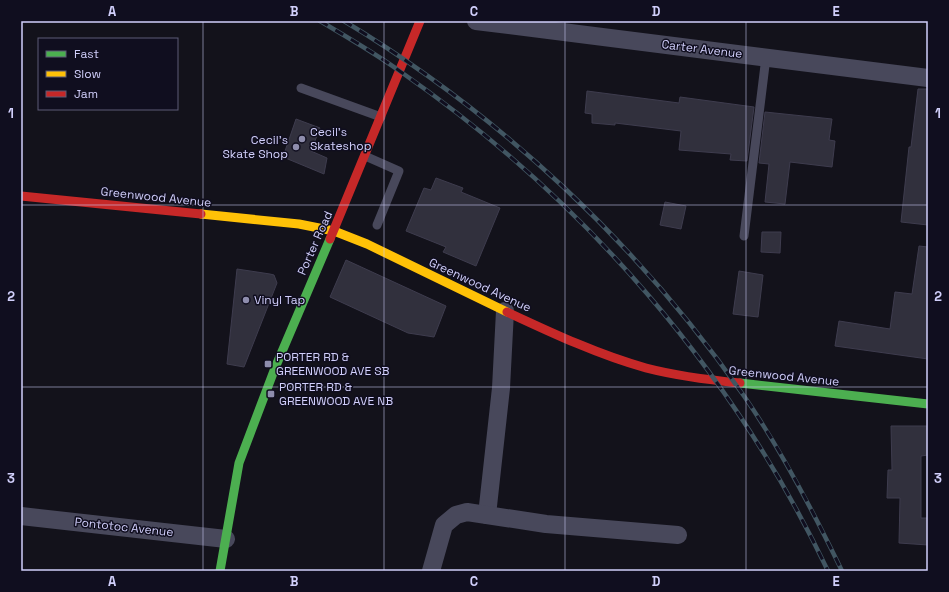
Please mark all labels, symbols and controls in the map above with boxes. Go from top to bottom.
text: A [108,3,117,20]
text: B [290,3,299,20]
text: C [470,3,478,20]
text: D [652,3,661,20]
text: E [832,3,840,20]
street label: Carter Avenue [661,36,743,62]
legend [38,38,178,110]
text: Fast [74,46,99,62]
text: Slow [74,66,101,82]
text: Jam [74,86,98,102]
text: 1 [8,105,14,122]
text: 1 [935,105,941,122]
place label: Cecil's Skateshop [310,124,372,154]
place label: Cecil's Skate Shop [222,132,288,162]
marker: Cecil's Skateshop [297,134,307,144]
marker: Cecil's Skate Shop [291,142,301,152]
street label: Greenwood Avenue [100,183,212,211]
street label: Porter Road [294,208,336,278]
street label: Greenwood Avenue [426,254,534,316]
text: 2 [7,288,15,305]
text: 2 [934,288,942,305]
place label: Vinyl Tap [254,292,306,308]
marker: Vinyl Tap [241,295,251,305]
place label: PORTER RD & GREENWOOD AVE SB [276,349,390,379]
marker: PORTER RD & GREENWOOD AVE SB [263,359,273,369]
street label: Greenwood Avenue [728,362,840,390]
place label: PORTER RD & GREENWOOD AVE NB [279,379,393,409]
marker: PORTER RD & GREENWOOD AVE NB [266,389,276,399]
text: 3 [7,470,15,487]
text: 3 [934,470,942,487]
street label: Pontotoc Avenue [74,514,174,540]
text: A [108,573,117,590]
text: B [290,573,299,590]
text: C [470,573,478,590]
text: D [652,573,661,590]
text: E [832,573,840,590]

